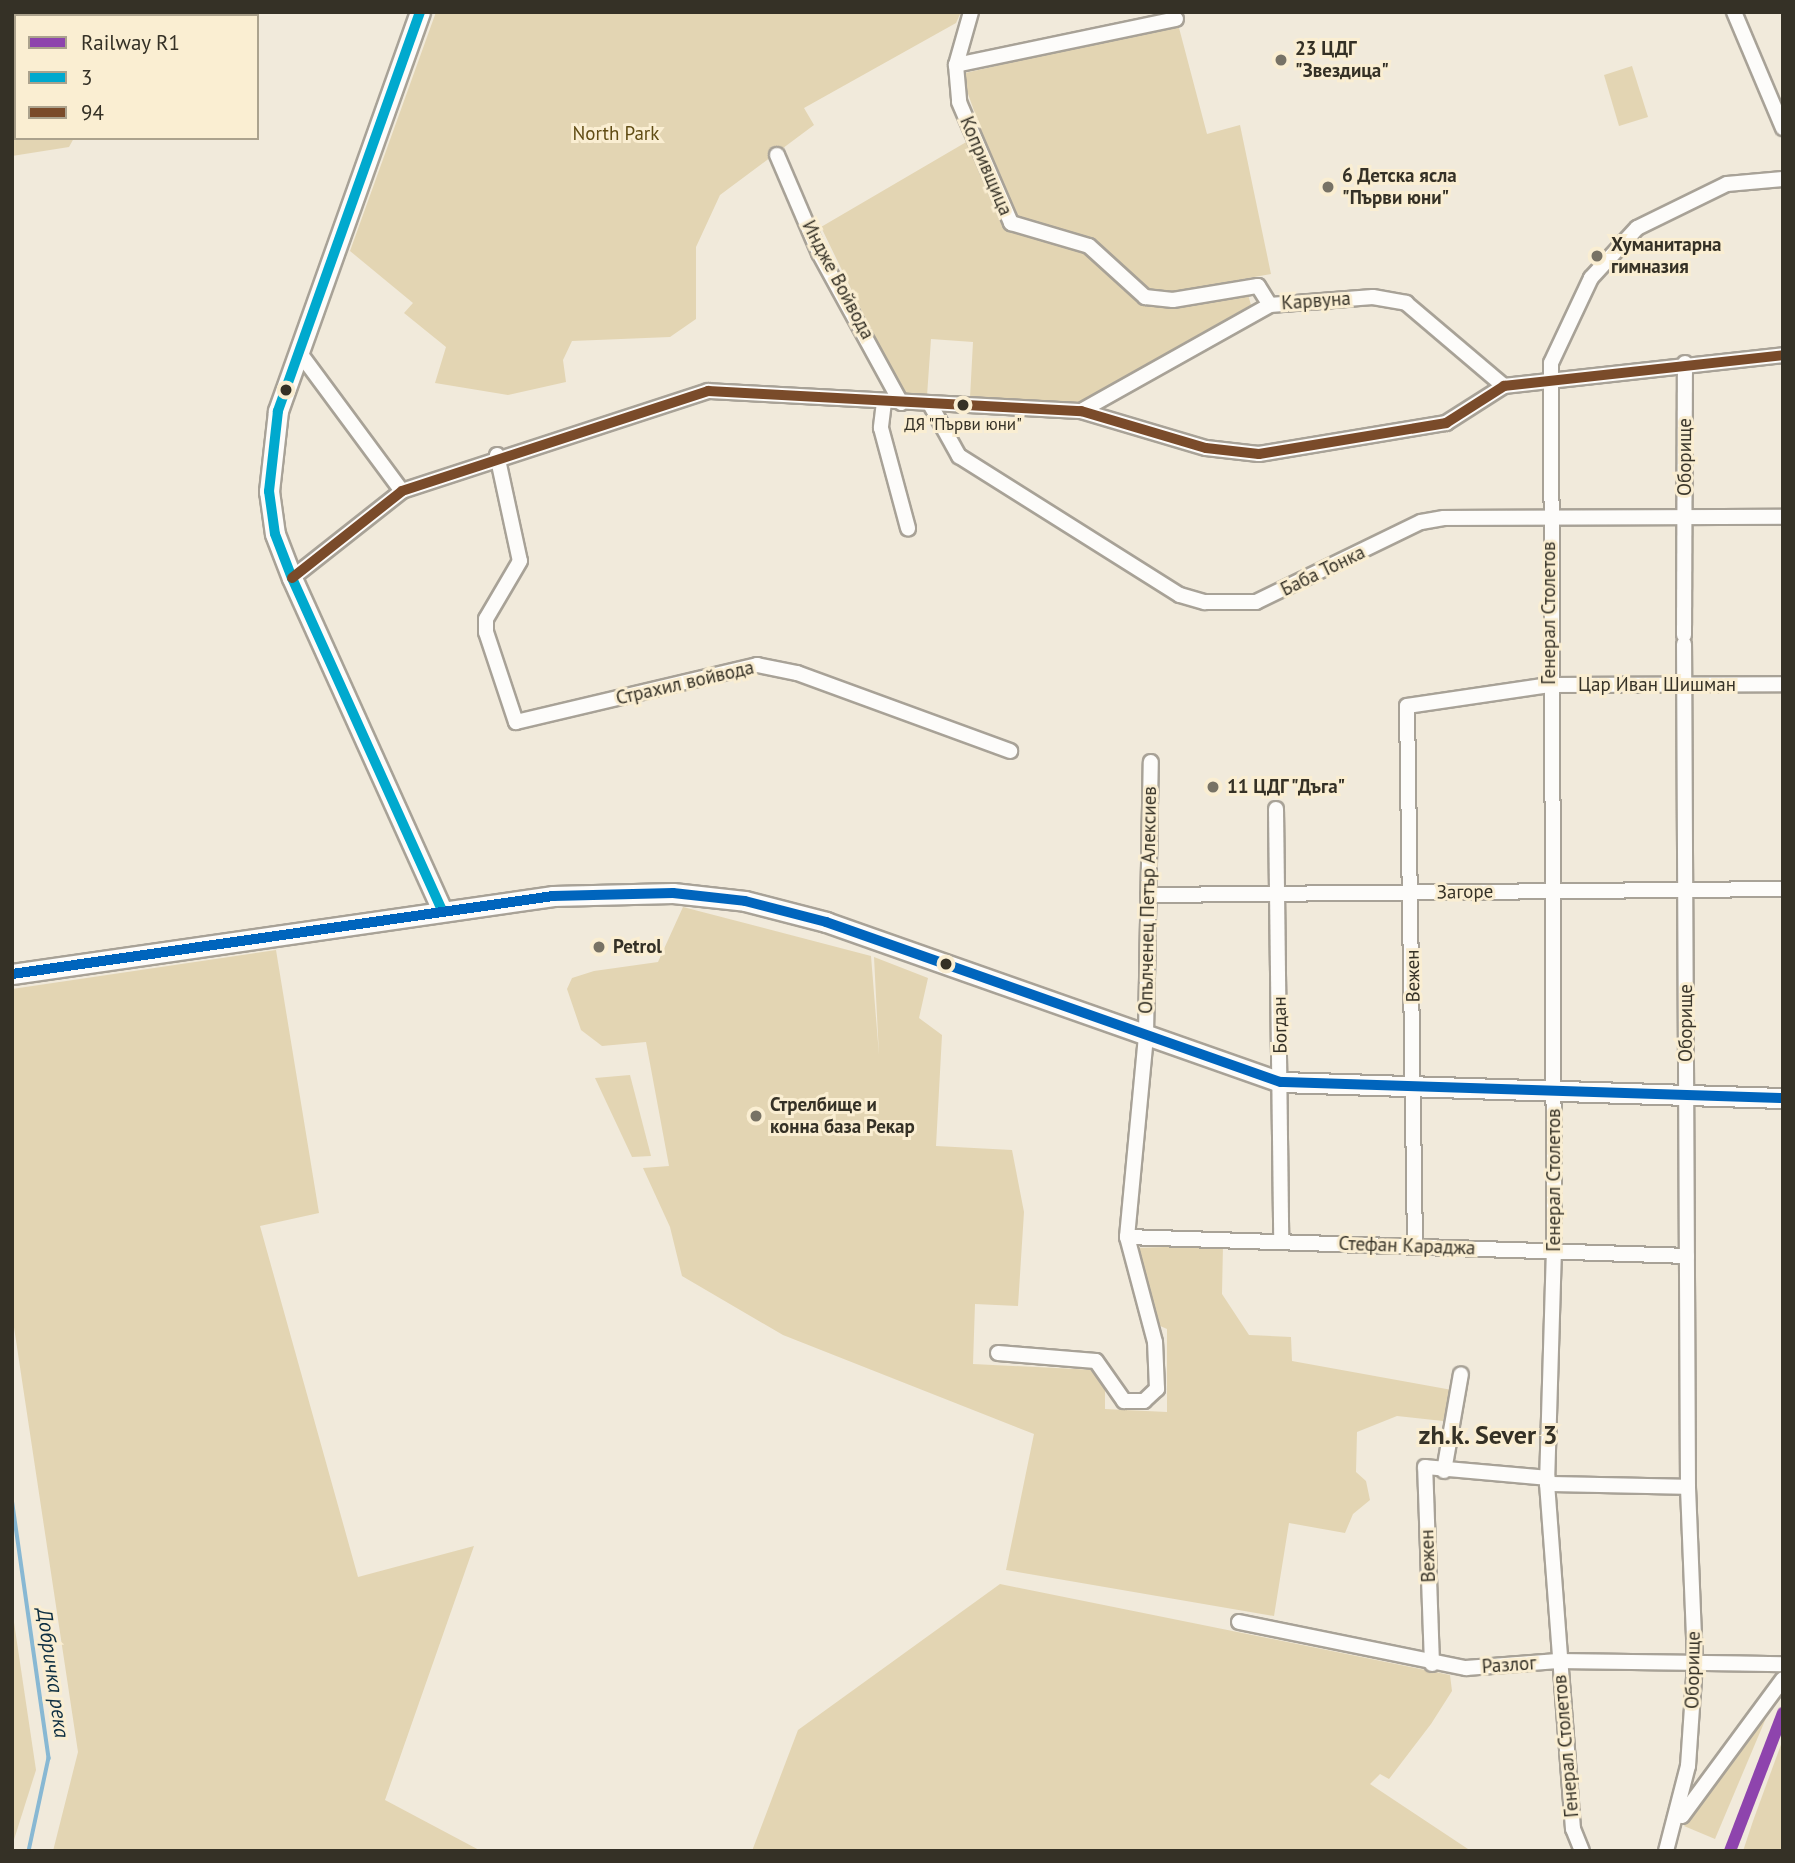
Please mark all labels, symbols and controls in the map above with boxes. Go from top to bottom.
legend [14,14,259,140]
text: Railway R1 [81,29,180,56]
place label: 23 ЦДГ "Звездица" [1295,38,1389,82]
marker: 23 ЦДГ "Звездица" [1273,52,1289,68]
text: 3 [81,64,92,91]
text: 94 [81,99,104,126]
street label: Копривщица [955,113,1017,219]
park label: North Park [573,123,659,145]
place label: 6 Детска ясла "Първи юни" [1342,165,1457,209]
marker: 6 Детска ясла "Първи юни" [1320,179,1336,195]
street label: Индже Войвода [797,217,879,343]
place label: Хуманитарна гимназия [1611,234,1722,278]
marker: Хуманитарна гимназия [1589,248,1605,264]
street label: Карвуна [1281,287,1351,315]
unlabelled marker [279,383,293,397]
marker: ДЯ "Първи юни" [956,398,970,412]
place label: ДЯ "Първи юни" [904,415,1022,435]
street label: Оборище [1674,418,1696,496]
street label: Баба Тонка [1277,541,1369,601]
street label: Генерал Столетов [1538,541,1560,685]
street label: Страхил войвода [614,656,756,710]
street label: Цар Иван Шишман [1578,674,1736,696]
place label: 11 ЦДГ "Дъга" [1227,776,1348,798]
marker: 11 ЦДГ "Дъга" [1205,779,1221,795]
street label: Опълченец Петър Алексиев [1135,786,1161,1014]
street label: Загоре [1437,880,1493,904]
place label: Petrol [613,936,662,958]
marker: Petrol [591,939,607,955]
street label: Вежен [1401,949,1425,1003]
unlabelled marker [939,957,953,971]
street label: Оборище [1675,984,1697,1062]
street label: Богдан [1268,996,1292,1054]
place label: Стрелбище и конна база Рекар [770,1094,915,1138]
marker: Стрелбище и конна база Рекар [748,1108,764,1124]
street label: Генерал Столетов [1543,1108,1565,1252]
street label: Стефан Караджа [1338,1232,1476,1260]
district label: zh.k. Sever 3 [1418,1419,1558,1451]
street label: Вежен [1416,1529,1440,1583]
water label: Добричка река [31,1607,75,1739]
street label: Оборище [1681,1631,1705,1709]
street label: Разлог [1481,1652,1537,1678]
street label: Генерал Столетов [1548,1674,1584,1818]

